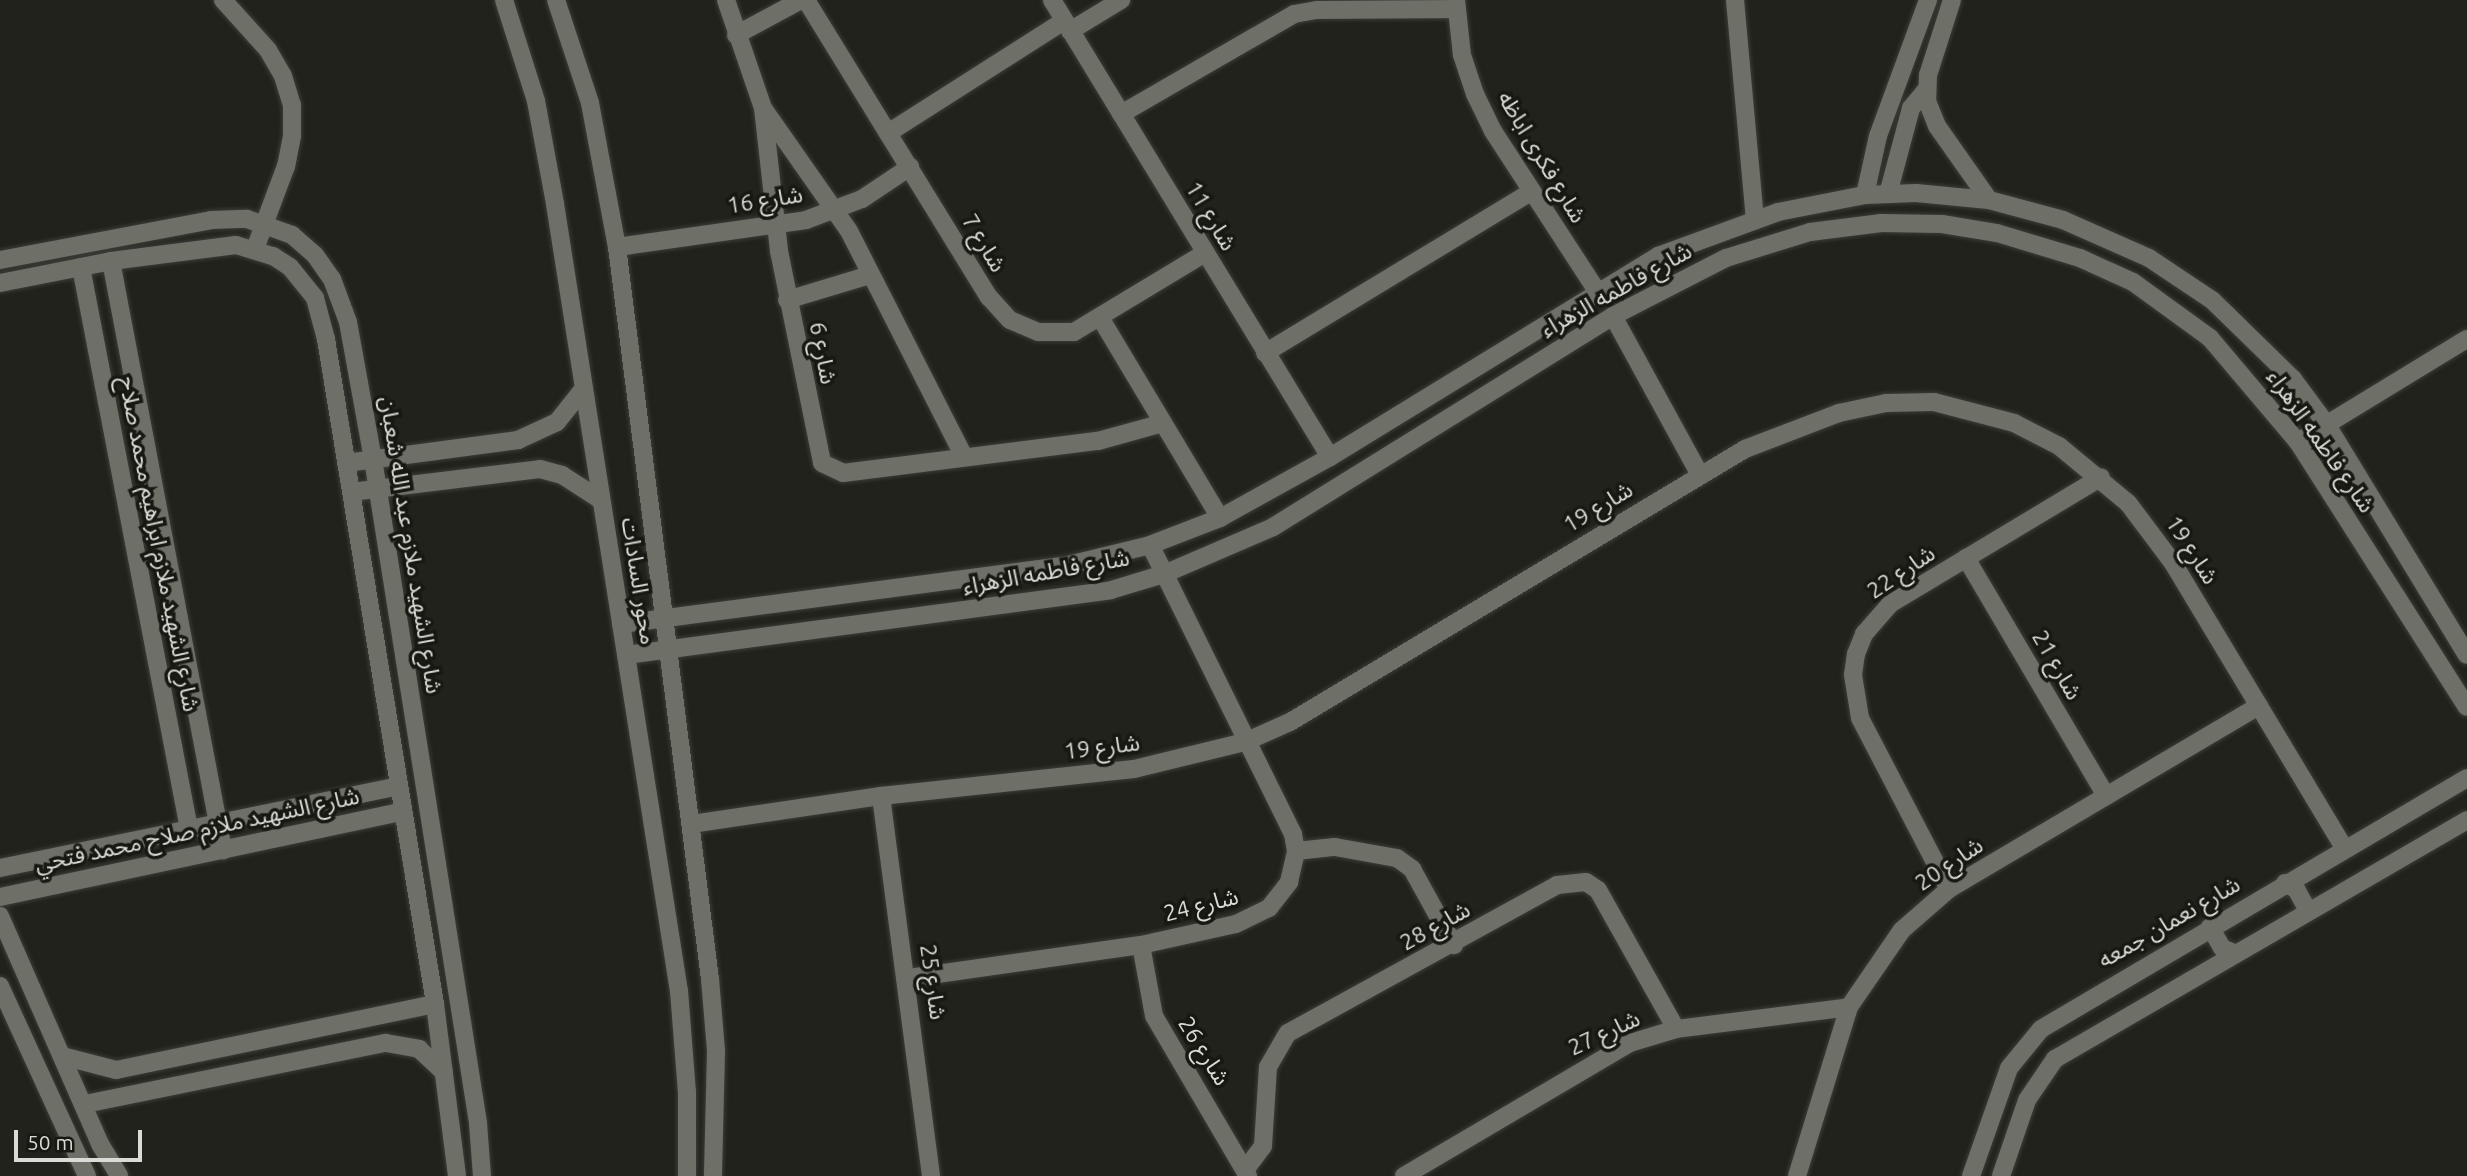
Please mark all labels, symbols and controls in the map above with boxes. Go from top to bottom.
street label: شارع فكرى اباظه [1492,86,1592,228]
street label: شارع 11 [1180,176,1242,256]
street label: شارع 16 [725,180,805,220]
street label: شارع 7 [956,209,1012,277]
street label: شارع فاطمه الزهراء [1536,237,1696,343]
street label: شارع 6 [803,319,843,387]
street label: شارع فاطمه الزهراء [2261,364,2381,518]
street label: شارع الشهيد ملازم ابراهيم محمد صلاح [113,374,205,714]
street label: شارع الشهيد ملازم عبد الله شعبان [374,394,448,696]
street label: شارع 19 [1558,476,1638,538]
street label: شارع 19 [2160,511,2224,589]
street label: محور السادات [615,515,663,647]
street label: شارع 22 [1862,539,1940,605]
street label: شارع فاطمه الزهراء [961,544,1131,600]
street label: شارع 21 [2026,625,2088,705]
street label: شارع 19 [1063,729,1141,765]
street label: شارع الشهيد ملازم صلاح محمد فتحي [32,782,362,878]
street label: شارع 20 [1910,831,1988,897]
street label: شارع نعمان جمعه [2093,870,2245,974]
street label: شارع 24 [1161,882,1241,928]
street label: شارع 28 [1395,895,1475,957]
street label: شارع 25 [914,942,952,1022]
street label: شارع 27 [1564,1004,1644,1062]
street label: شارع 26 [1172,1011,1236,1091]
scale bar [18,1116,145,1160]
text: 50 m [27,1130,74,1154]

